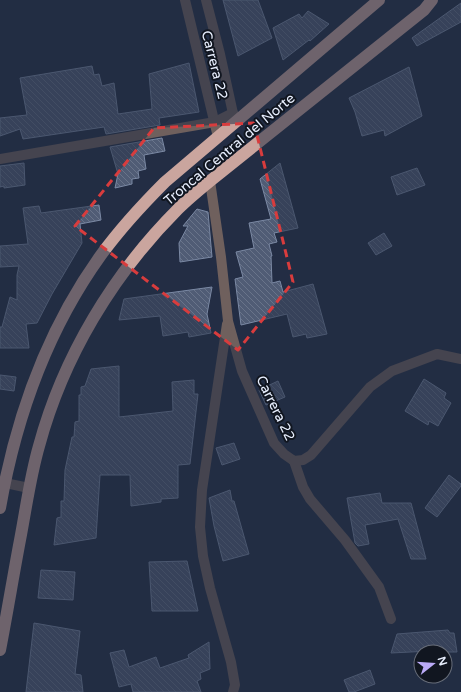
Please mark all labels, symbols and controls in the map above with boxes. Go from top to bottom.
street label: Carrera 22 [198,29,231,101]
street label: Troncal Central del Norte [160,90,298,209]
street label: Carrera 22 [252,373,299,444]
north arrow [413,644,453,684]
text: N [435,655,450,667]

